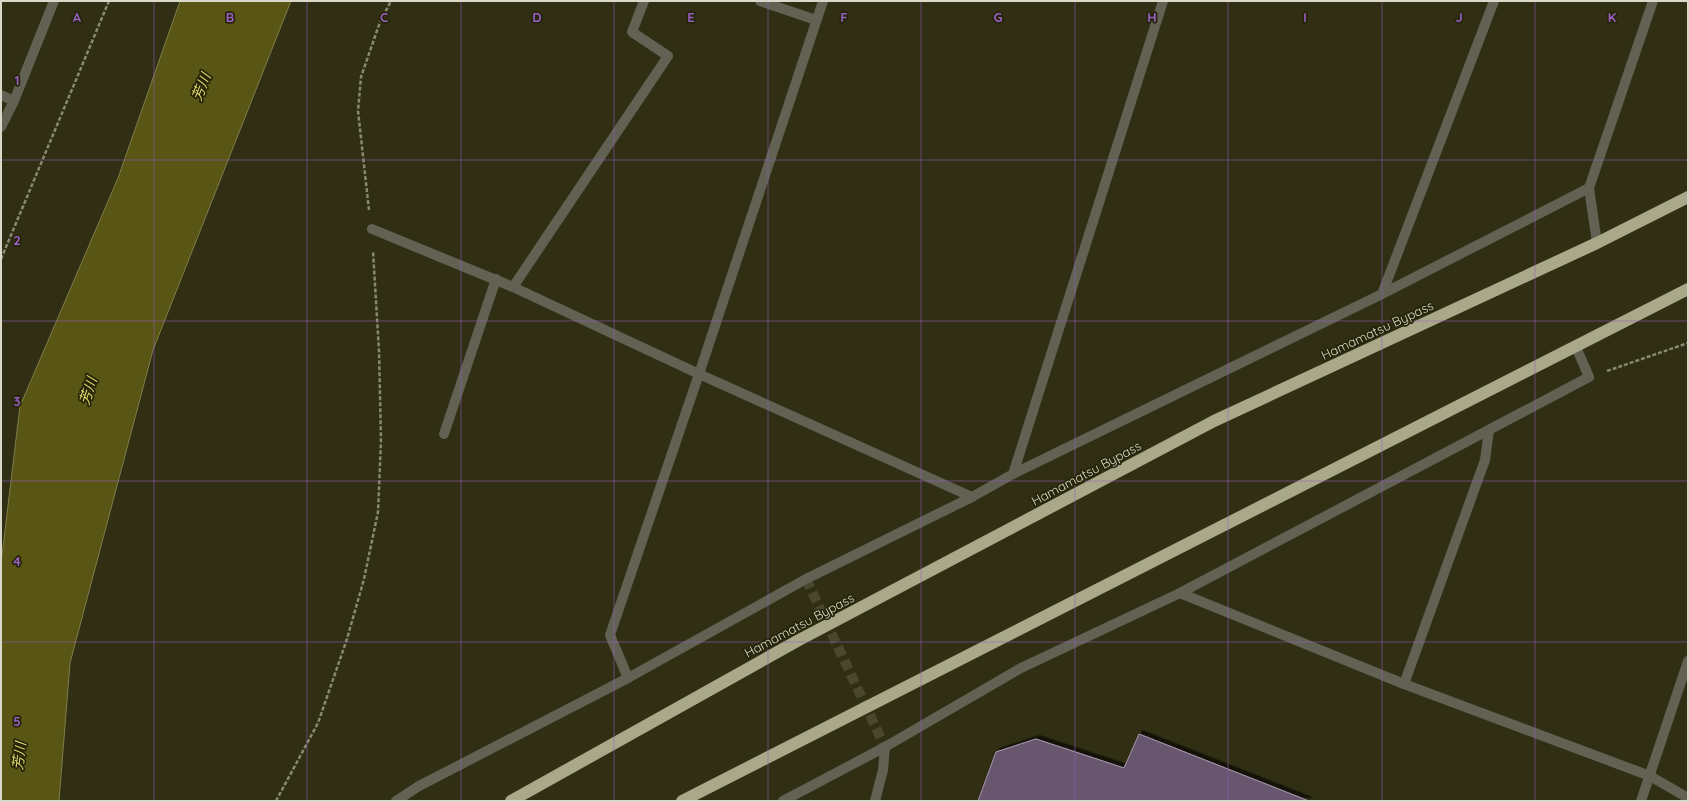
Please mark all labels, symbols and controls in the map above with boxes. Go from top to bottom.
text: A [73,9,82,25]
text: B [226,9,234,25]
text: C [380,9,388,25]
text: D [532,9,542,25]
text: E [687,9,695,25]
text: F [840,9,848,25]
text: G [993,9,1003,25]
text: H [1147,9,1157,25]
text: I [1303,9,1307,25]
text: J [1455,9,1463,25]
text: K [1608,9,1617,25]
water label: 芳川 [187,69,215,103]
text: 1 [14,72,20,88]
text: 2 [13,232,21,248]
street label: Hamamatsu Bypass [1318,297,1436,363]
water label: 芳川 [75,373,102,407]
text: 3 [14,393,21,409]
street label: Hamamatsu Bypass [1028,437,1144,509]
text: 4 [13,553,21,569]
street label: Hamamatsu Bypass [741,589,857,661]
text: 5 [13,713,21,729]
water label: 芳川 [8,739,30,771]

